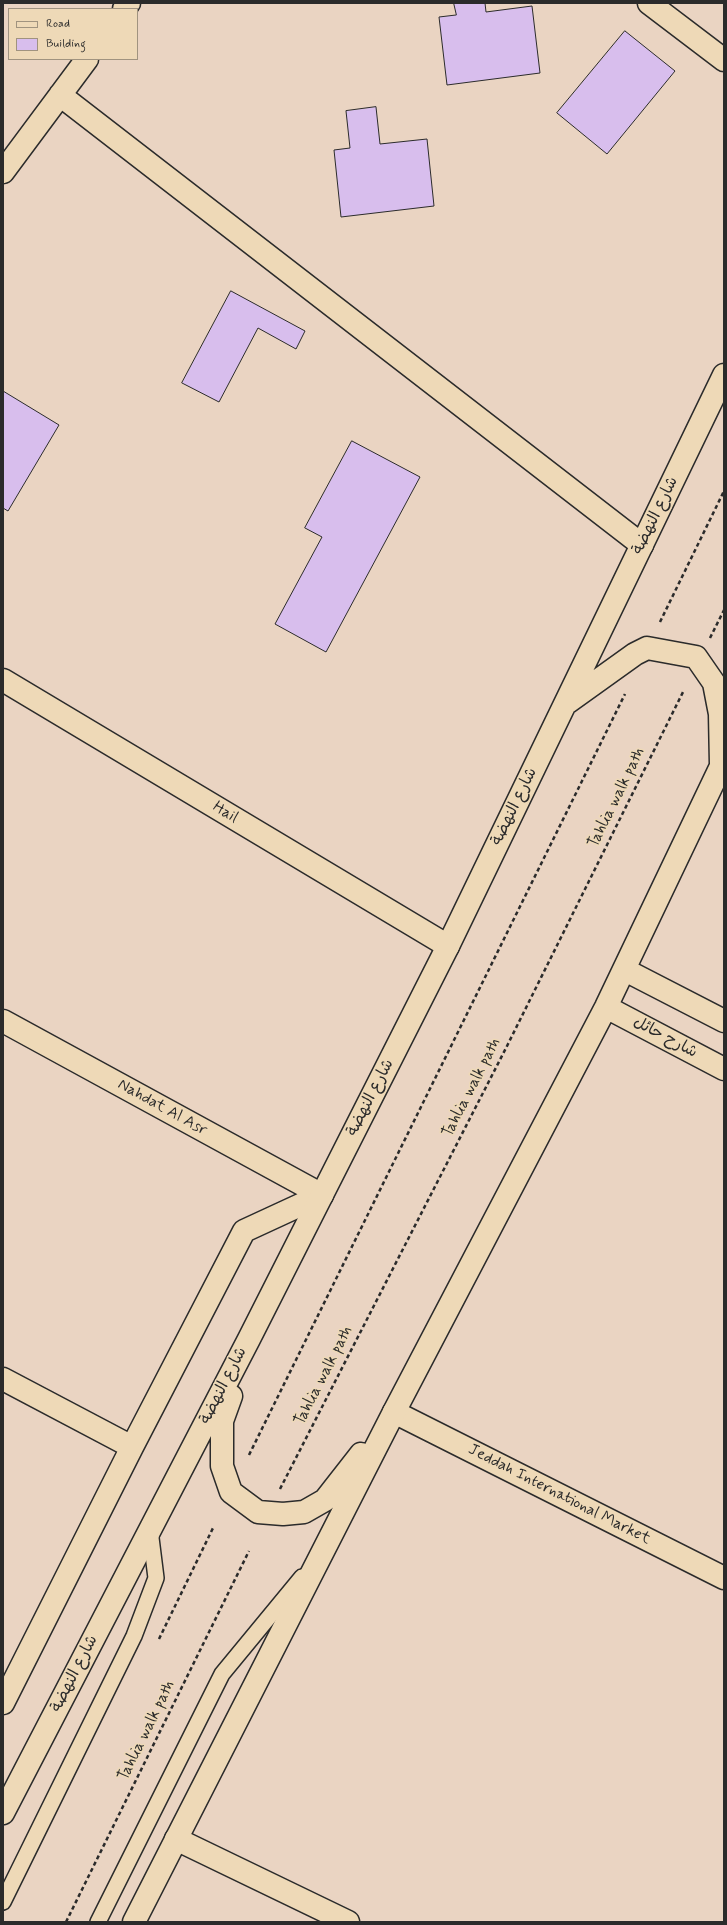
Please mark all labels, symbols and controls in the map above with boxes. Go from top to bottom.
legend [8,8,138,60]
text: Road [46,16,70,32]
text: Building [46,36,86,52]
street label: شارع النهضة [629,474,683,558]
street label: Tahlia walk path [584,745,650,851]
street label: شارع النهضة [488,765,542,849]
street label: Hail [209,798,241,828]
street label: شارح حائل [630,1013,700,1063]
street label: Tahlia walk path [439,1035,505,1141]
street label: شارع النهضة [343,1056,399,1140]
street label: Nahdat Al Asr [114,1076,210,1140]
street label: Tahlia walk path [291,1323,357,1429]
street label: شارع النهضة [196,1344,252,1428]
street label: Jeddah International Market [465,1441,653,1549]
street label: شارع النهضة [47,1632,103,1716]
street label: Tahlia walk path [114,1678,180,1784]

